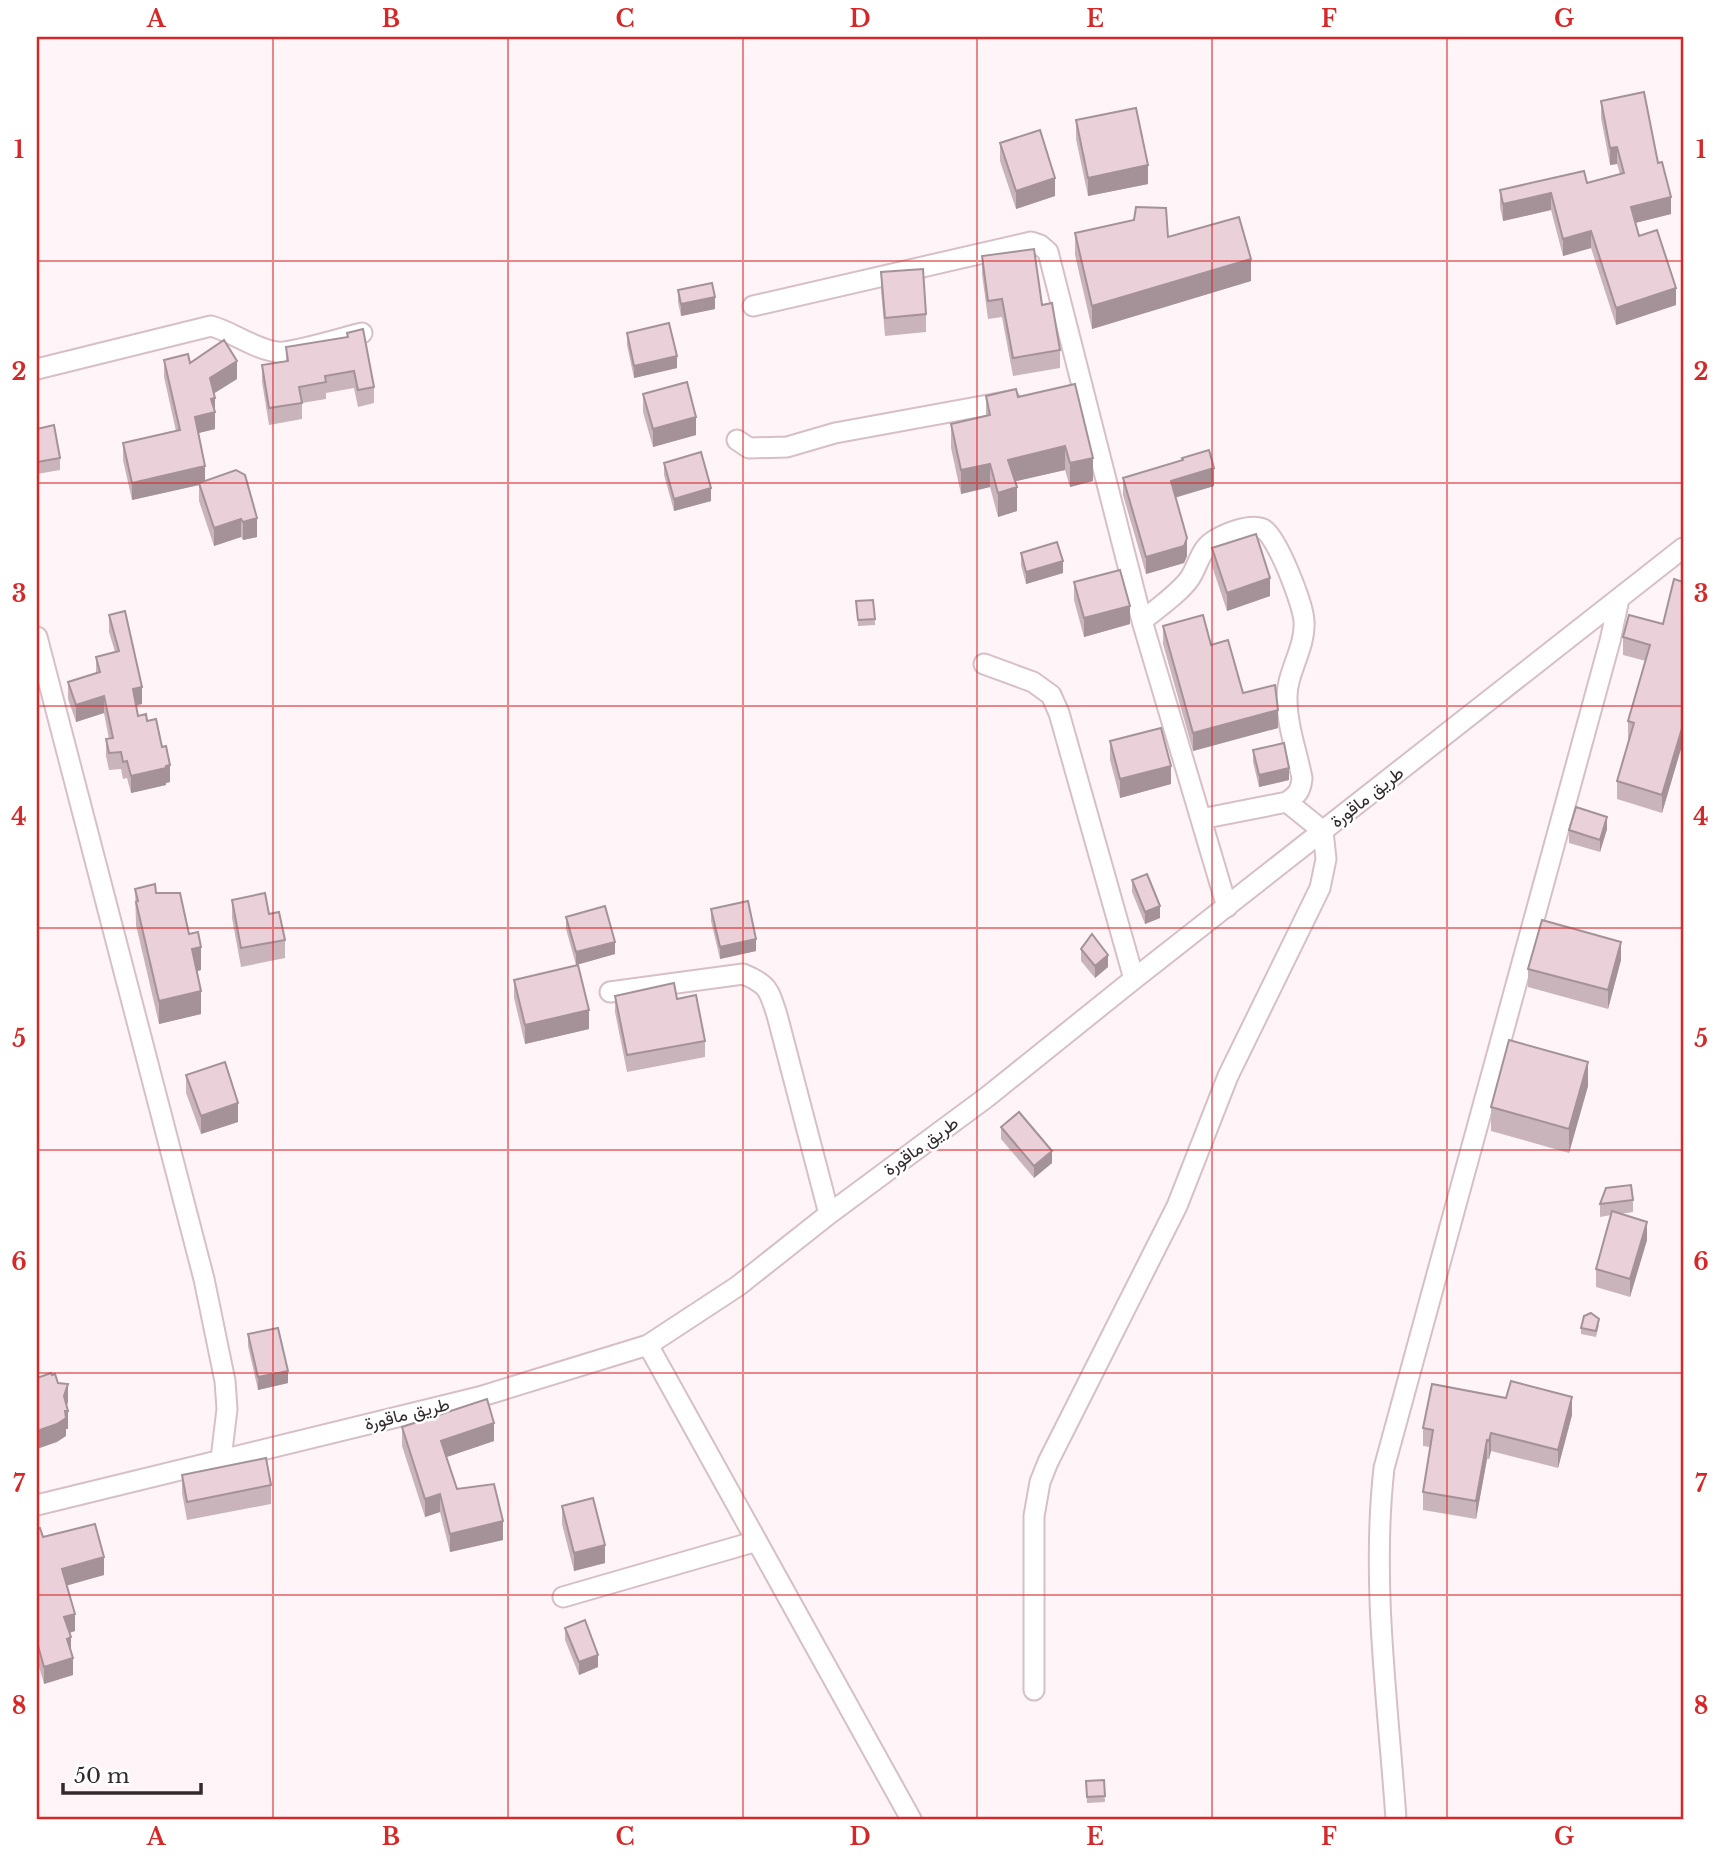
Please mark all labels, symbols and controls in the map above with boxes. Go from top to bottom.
text: A [146,5,167,33]
text: B [382,5,400,33]
text: C [616,5,634,33]
text: D [849,5,871,33]
text: E [1086,5,1104,33]
text: F [1321,5,1337,33]
text: G [1554,5,1574,33]
text: 1 [14,136,24,164]
text: 1 [1696,136,1706,164]
text: 2 [12,358,26,386]
text: 2 [1694,358,1708,386]
text: 3 [12,580,26,608]
text: 3 [1694,580,1708,608]
street label: طريق ماقورة [1326,762,1408,832]
text: 4 [11,803,27,831]
text: 4 [1693,803,1709,831]
text: 5 [12,1025,26,1053]
text: 5 [1694,1025,1708,1053]
street label: طريق ماقورة [879,1112,963,1180]
text: 6 [11,1248,27,1276]
text: 6 [1693,1248,1709,1276]
street label: طريق ماقورة [362,1393,452,1435]
text: 7 [13,1470,26,1498]
text: 7 [1695,1470,1708,1498]
text: 8 [12,1692,26,1720]
text: 8 [1694,1692,1708,1720]
scale bar [63,1751,201,1795]
text: 50 m [74,1763,130,1789]
text: A [146,1823,167,1851]
text: B [382,1823,400,1851]
text: C [616,1823,634,1851]
text: D [849,1823,871,1851]
text: E [1086,1823,1104,1851]
text: F [1321,1823,1337,1851]
text: G [1554,1823,1574,1851]

